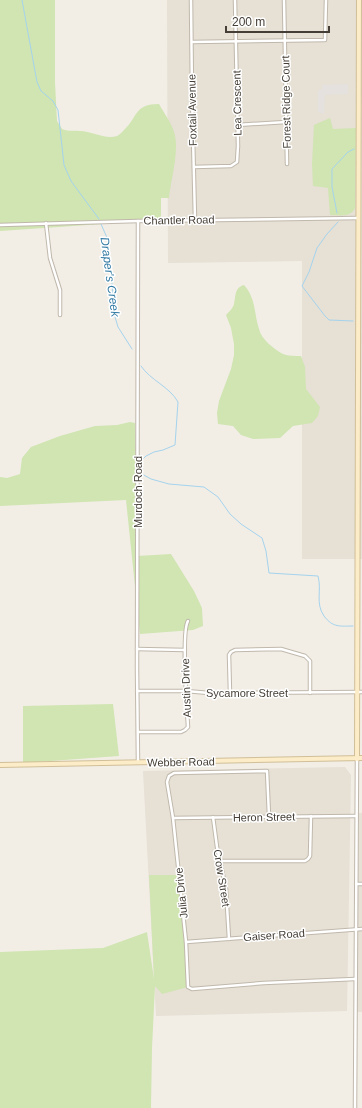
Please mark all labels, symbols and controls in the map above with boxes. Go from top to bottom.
scale bar [226,8,329,34]
text: 200 m [232,15,265,29]
street label: Forest Ridge Court [279,55,293,149]
street label: Lea Crescent [230,70,244,136]
street label: Foxtail Avenue [185,74,199,146]
street label: Chantler Road [143,213,215,227]
water label: Draper's Creek [97,236,123,319]
street label: Murdoch Road [132,456,144,528]
street label: Austin Drive [179,658,193,718]
street label: Sycamore Street [206,687,288,699]
street label: Webber Road [147,755,215,769]
street label: Heron Street [233,810,295,824]
street label: Crow Street [212,848,232,908]
street label: Julia Drive [172,867,190,919]
street label: Gaiser Road [243,927,305,943]

